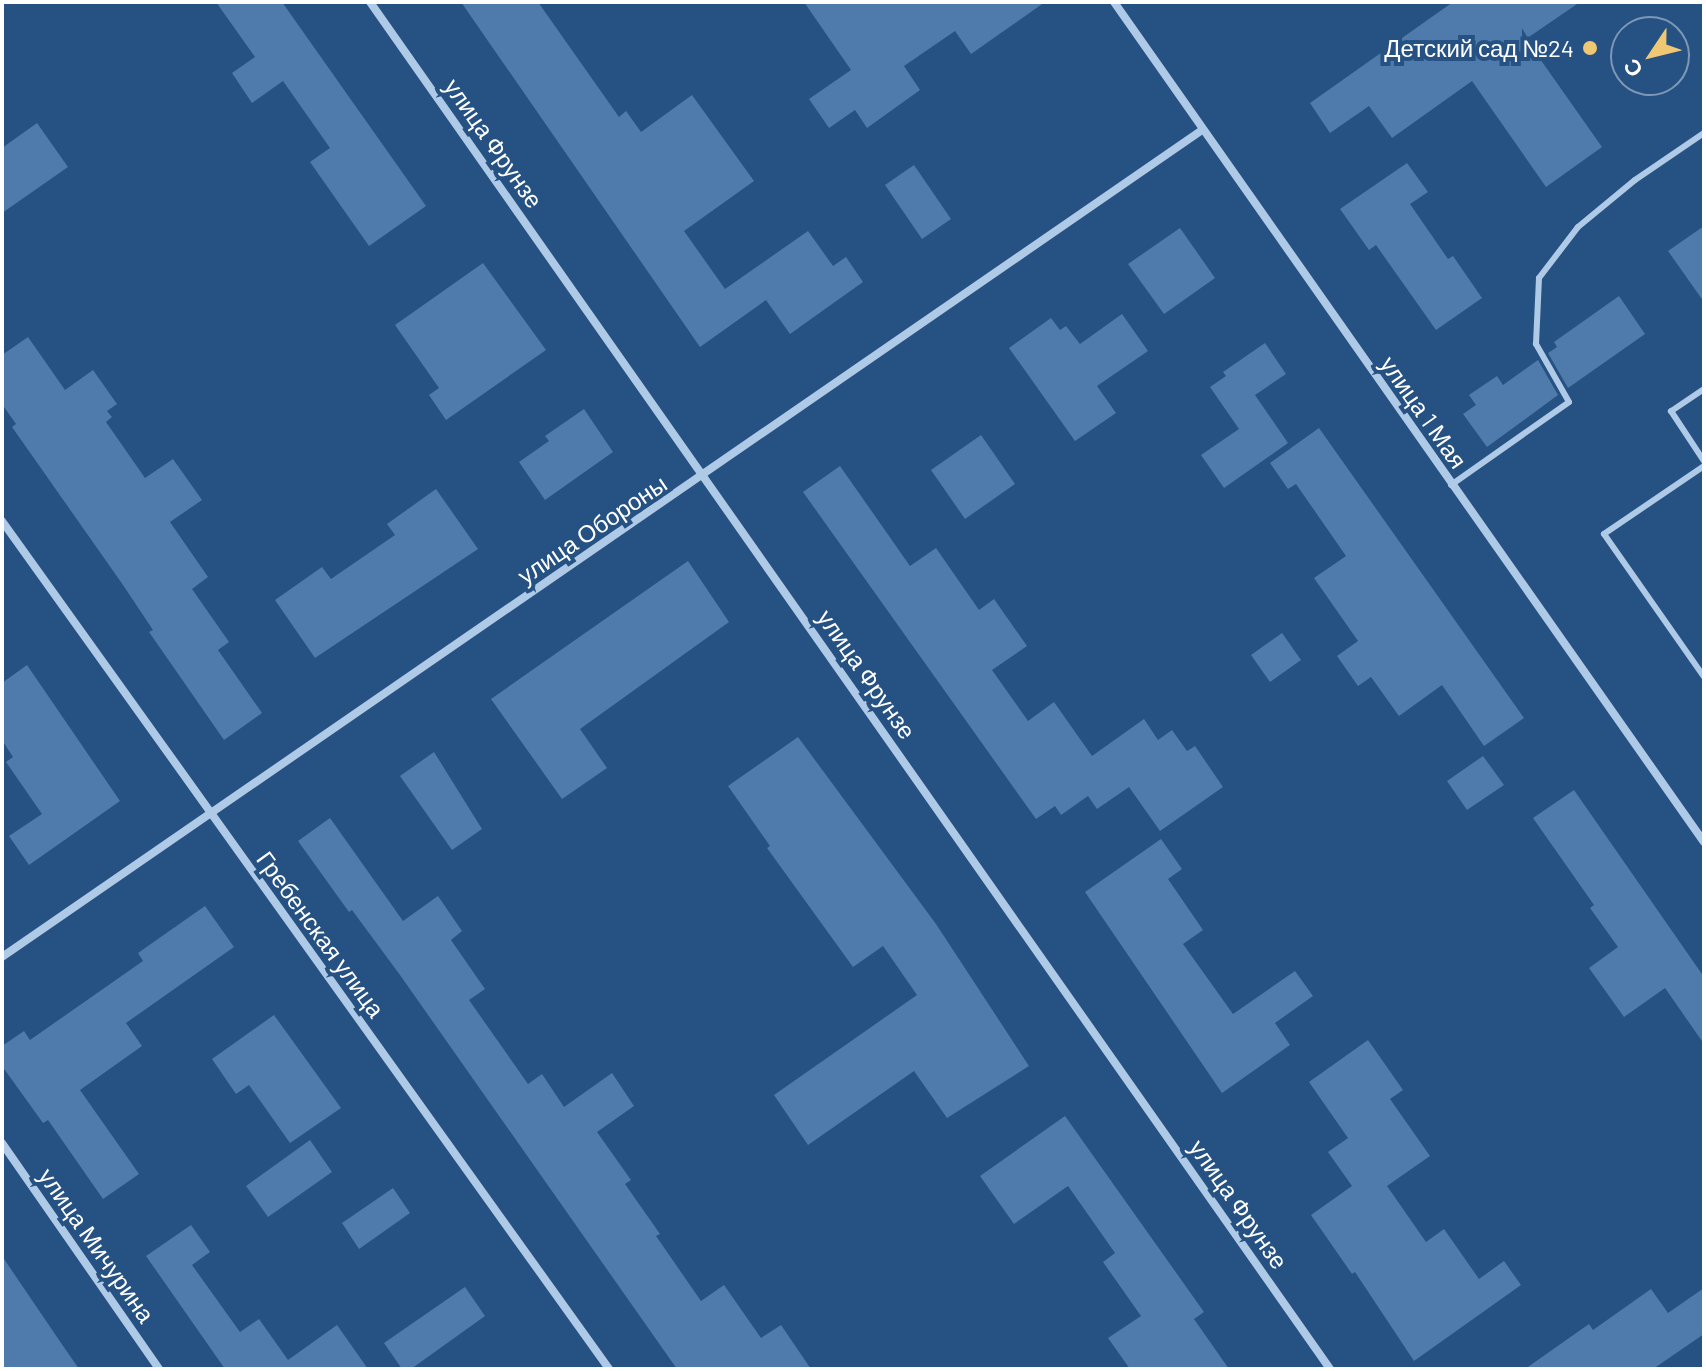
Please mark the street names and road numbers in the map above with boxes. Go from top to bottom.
street label: улица Фрунзе [439,73,549,213]
street label: улица 1 Мая [1375,350,1473,474]
street label: улица Обороны [512,468,672,590]
street label: улица Фрунзе [812,604,922,744]
street label: Гребенская улица [251,845,391,1023]
street label: улица Фрунзе [1184,1134,1294,1274]
street label: улица Мичурина [33,1162,161,1328]

